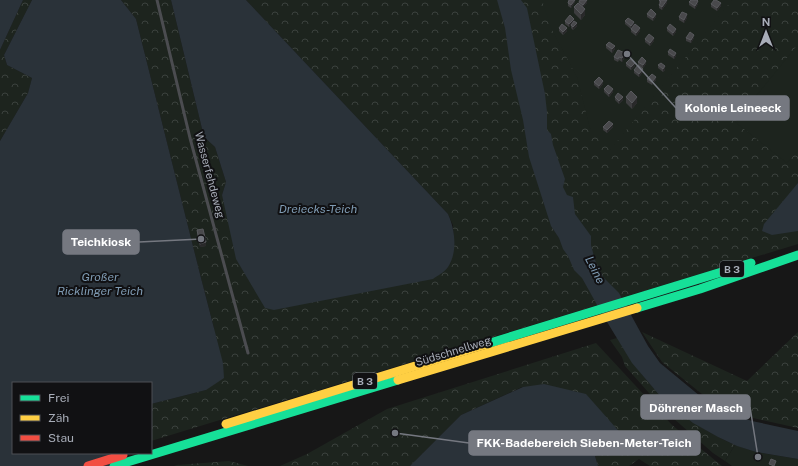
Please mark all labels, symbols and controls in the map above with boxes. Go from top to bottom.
north arrow [746,12,786,52]
text: N [762,16,770,28]
callout: Kolonie Leineeck [676,96,789,120]
text: Kolonie Leineeck [685,101,782,115]
street label: Wasserfehdeweg [193,131,227,220]
water label: Dreiecks-Teich [279,202,358,216]
callout: Teichkiosk [63,230,139,254]
text: Teichkiosk [71,235,131,249]
water label: Leine [582,254,608,287]
road number: B 3 [720,261,744,277]
water label: Großer Ricklinger Teich [57,270,143,298]
street label: Südschnellweg [414,334,492,368]
road number: B 3 [353,373,377,389]
legend [12,382,152,454]
text: Frei [48,391,70,405]
callout: Döhrener Masch [641,395,750,419]
text: Döhrener Masch [649,401,743,415]
text: Zäh [48,411,69,425]
text: Stau [48,431,74,445]
callout: FKK-Badebereich Sieben-Meter-Teich [469,431,700,455]
text: FKK-Badebereich Sieben-Meter-Teich [476,436,692,450]

